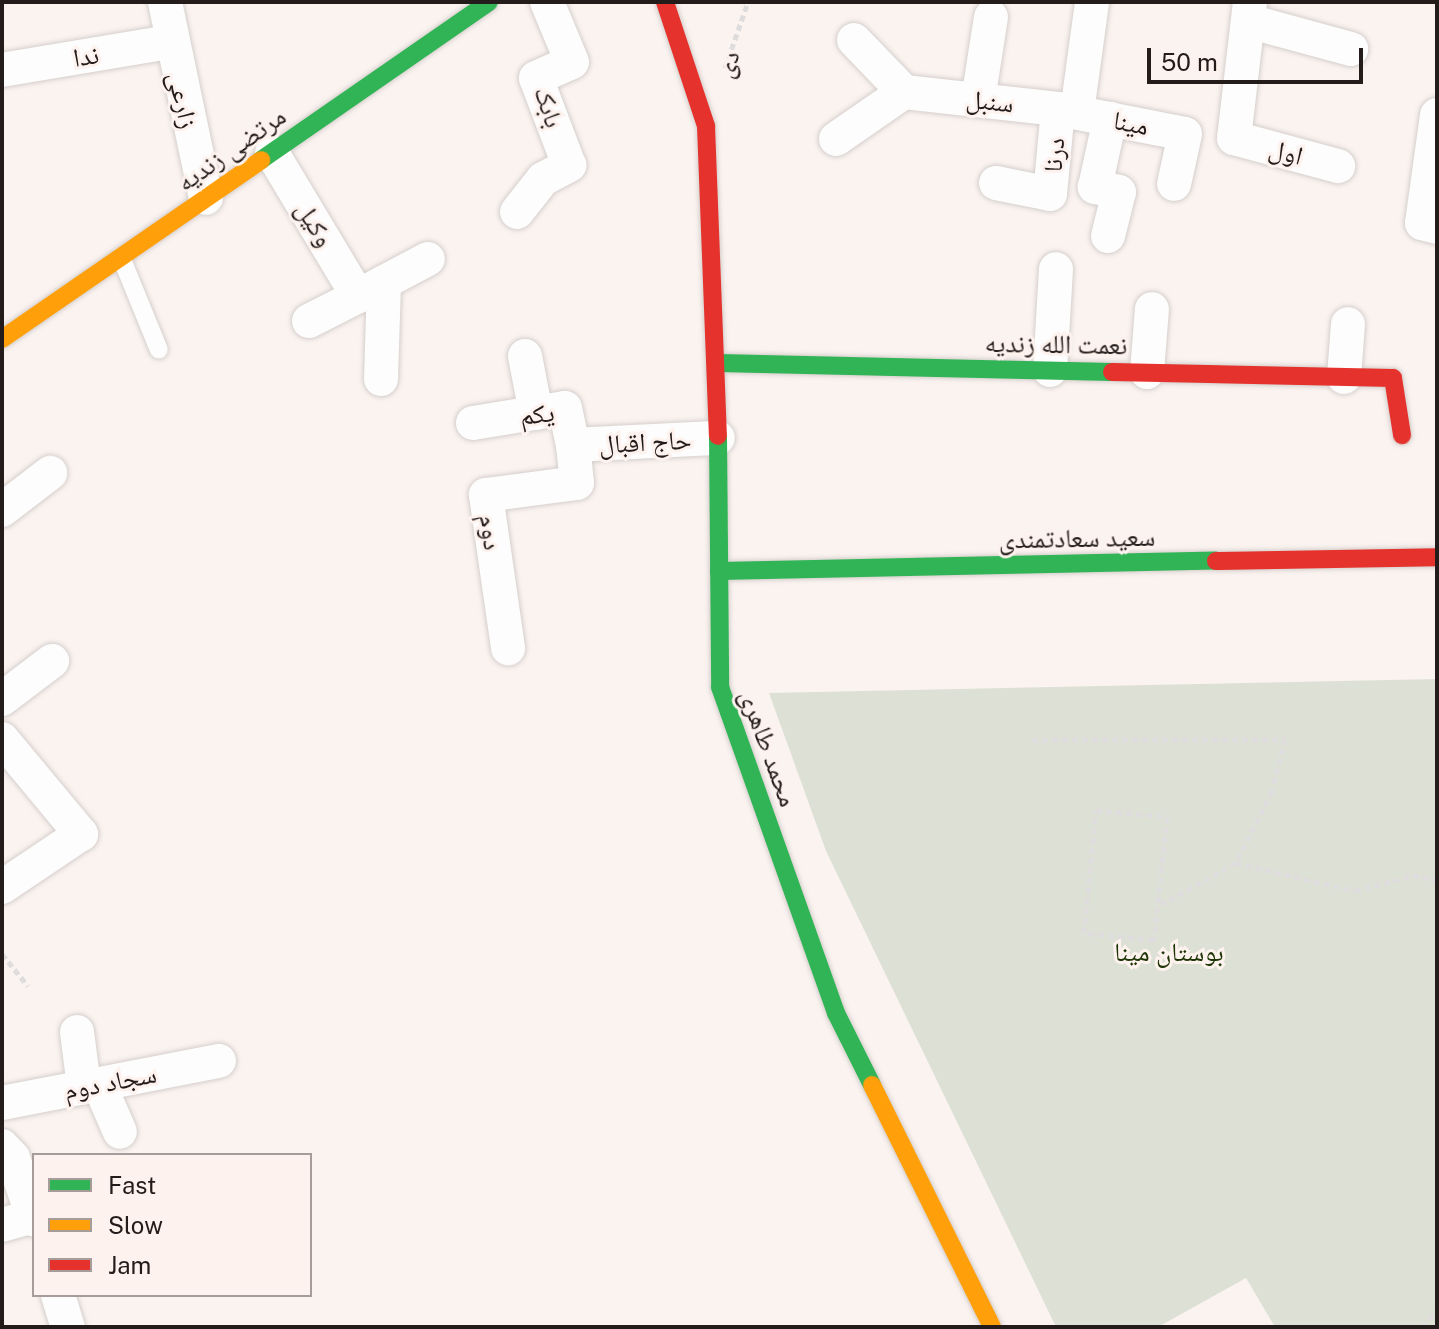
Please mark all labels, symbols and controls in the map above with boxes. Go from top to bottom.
scale bar [1151,32,1367,82]
street label: ندا [71,39,101,73]
street label: دی [708,46,746,82]
text: 50 m [1161,48,1218,76]
street label: زارعی [161,69,205,131]
street label: بابک [528,83,570,131]
street label: سنبل [965,83,1015,119]
street label: مرتضی زندیه [171,100,291,198]
street label: مینا [1111,104,1151,142]
street label: اول [1266,133,1306,171]
street label: درنا [1037,136,1071,174]
street label: وکیل [289,196,341,252]
street label: نعمت الله زندیه [984,327,1128,361]
street label: یکم [518,396,556,432]
street label: حاج اقبال [598,424,692,460]
street label: دوم [473,512,509,552]
street label: سعید سعادتمندی [998,521,1156,555]
street label: محمد طاهری [733,685,805,811]
park label: بوستان مینا [1114,936,1224,968]
street label: سجاد دوم [61,1058,159,1106]
legend [32,1153,312,1297]
text: Fast [108,1171,156,1199]
text: Slow [108,1211,163,1239]
text: Jam [108,1251,151,1279]

